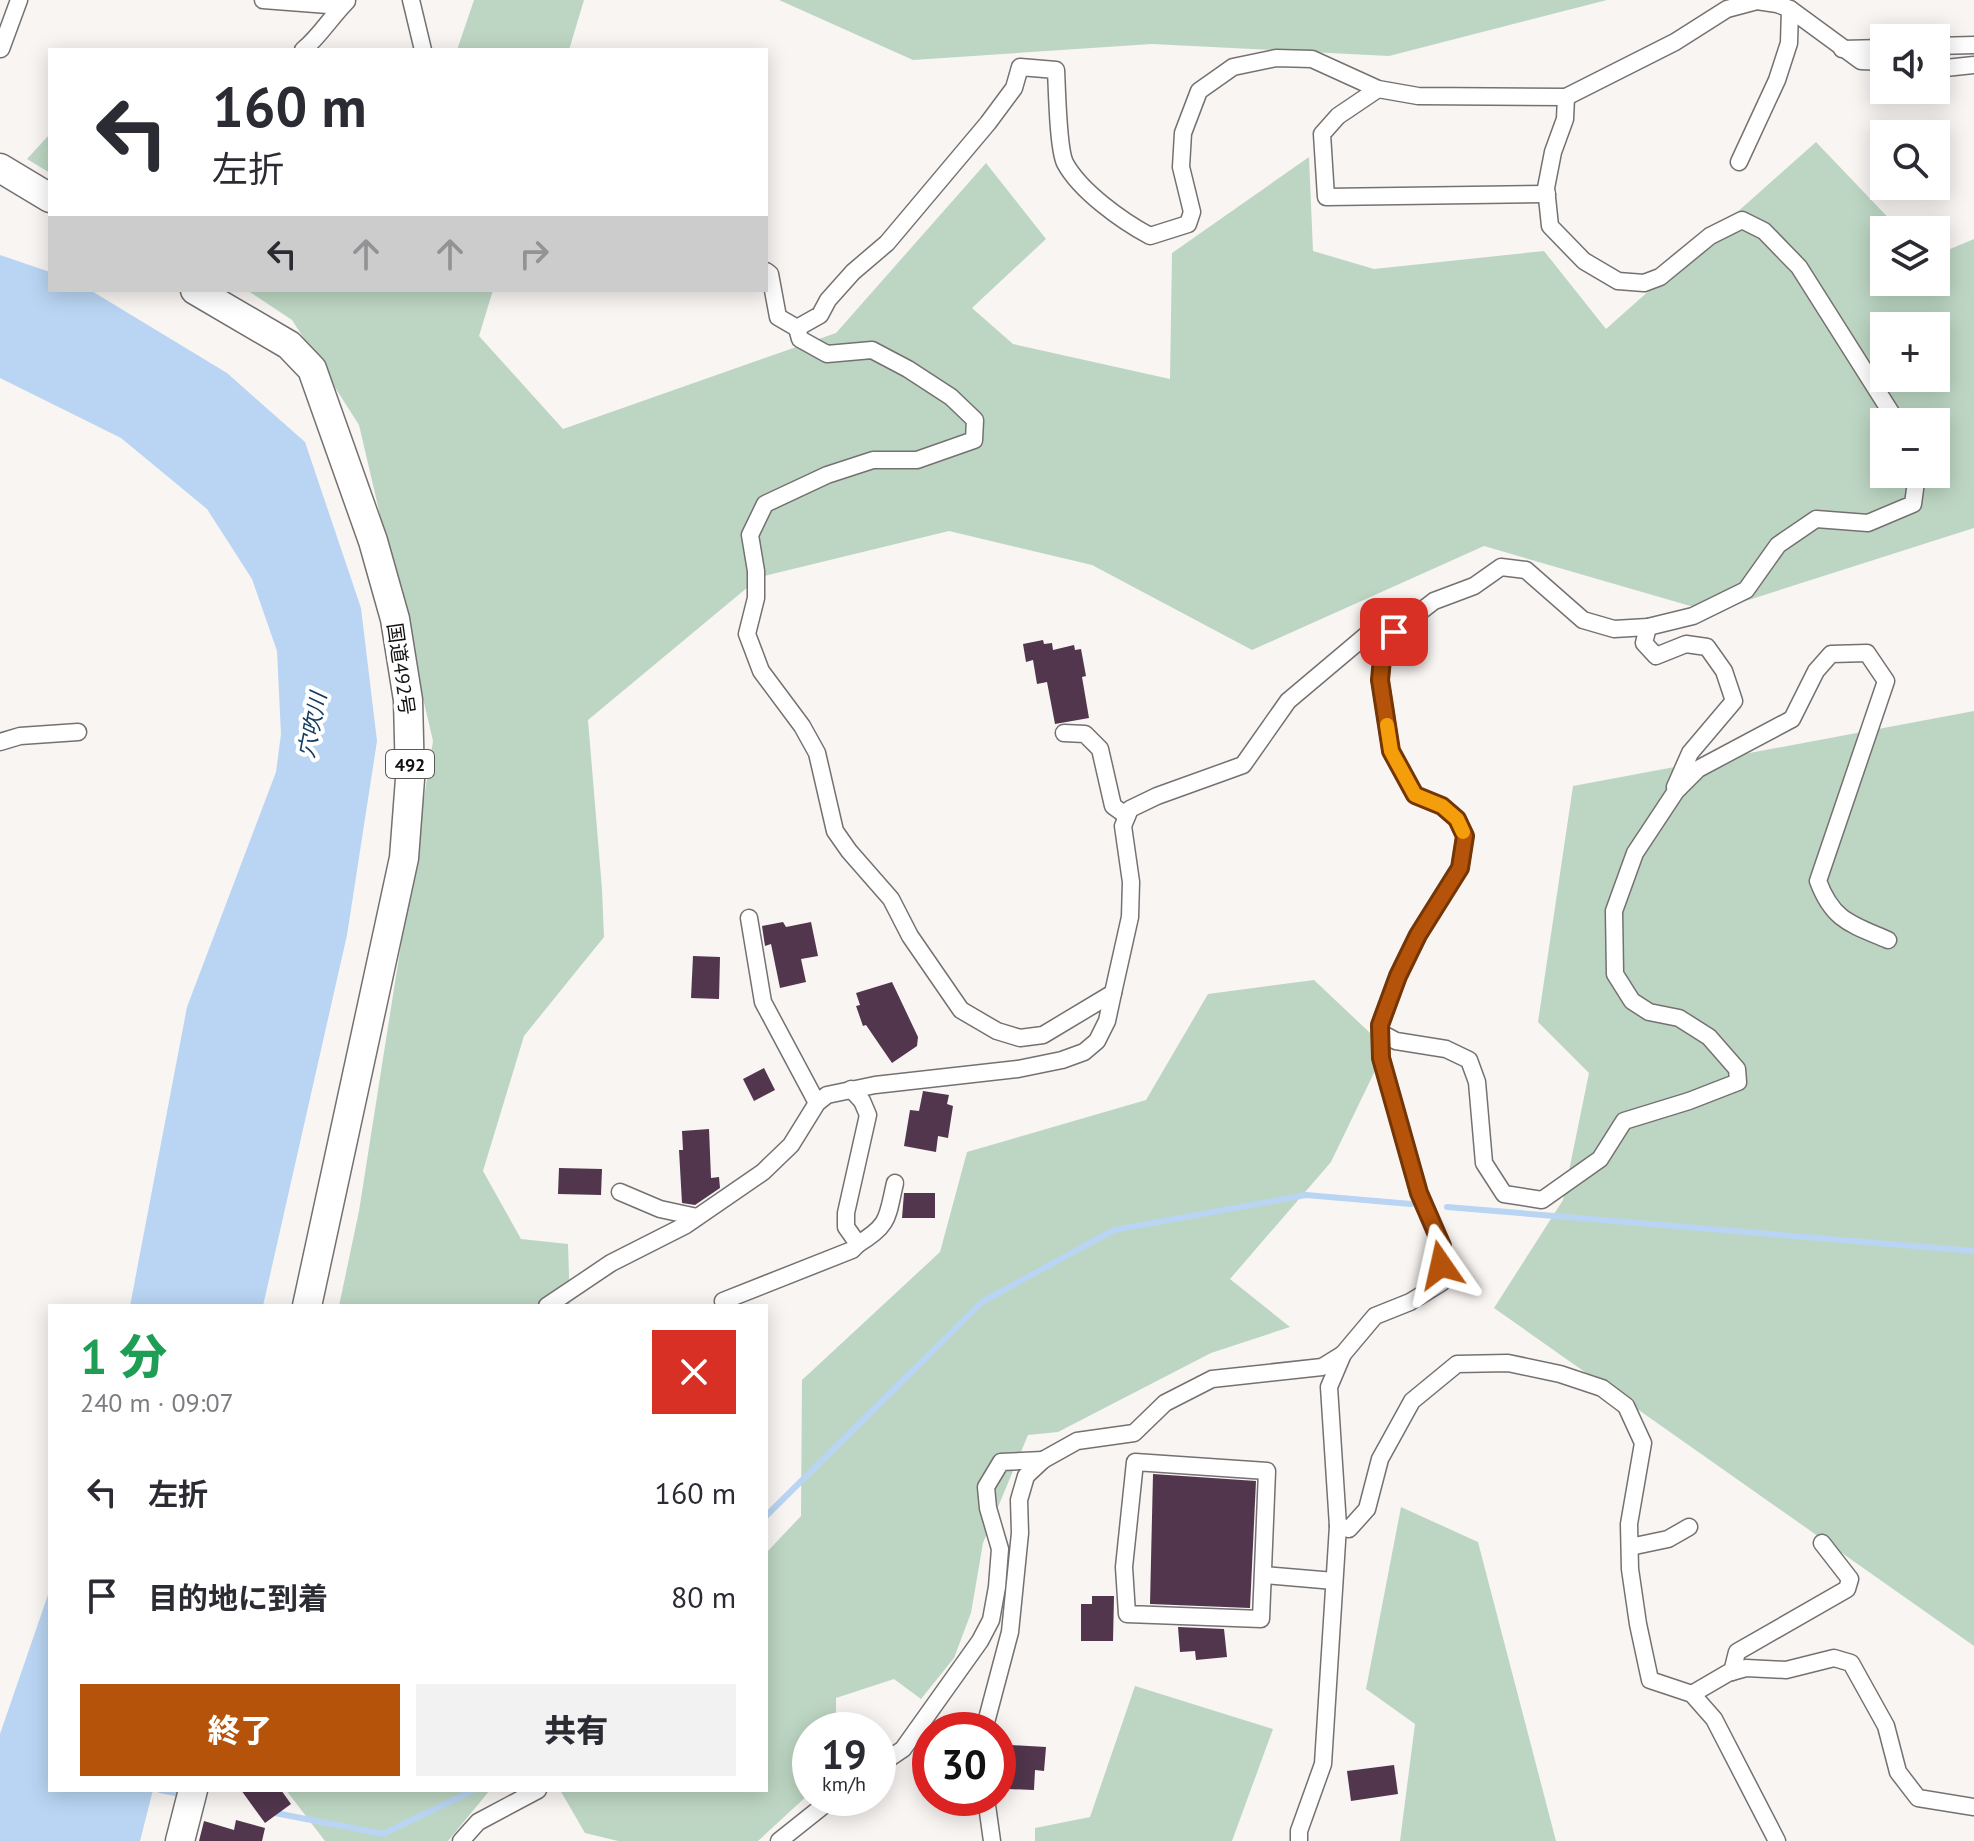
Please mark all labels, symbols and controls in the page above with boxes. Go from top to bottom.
map controls [1870,24,1950,488]
button: sound [1870,24,1950,104]
text: 160 m [212,70,367,142]
icon: left [80,80,184,184]
button: search [1870,120,1950,200]
text: 左折 [212,145,284,192]
button: layers [1870,216,1950,296]
icon: left [260,232,304,276]
icon: ahead [344,232,388,276]
icon: ahead [428,232,472,276]
icon: right [512,232,556,276]
button: + [1870,312,1950,392]
button: − [1870,408,1950,488]
pin [1360,598,1428,666]
icon: arrive [1372,610,1416,654]
street label: 国道492号 [382,621,420,717]
water label: 穴吹川 [292,688,332,760]
road number: 492 [386,750,434,778]
position arrow [1399,1223,1483,1307]
text: 1 分 [80,1325,167,1387]
button: close [652,1330,736,1414]
text: 240 m · 09:07 [80,1386,234,1419]
icon: left [80,1470,124,1514]
text: 160 m [655,1473,736,1512]
text: 左折 [148,1474,208,1513]
icon: arrive [80,1574,124,1618]
text: 80 m [671,1577,736,1616]
text: 目的地に到着 [148,1578,328,1617]
button: 終了 [80,1684,400,1776]
button: 共有 [416,1684,736,1776]
speed limit sign: 30 [912,1712,1016,1816]
text: 19 [821,1728,867,1780]
text: km/h [822,1771,866,1797]

